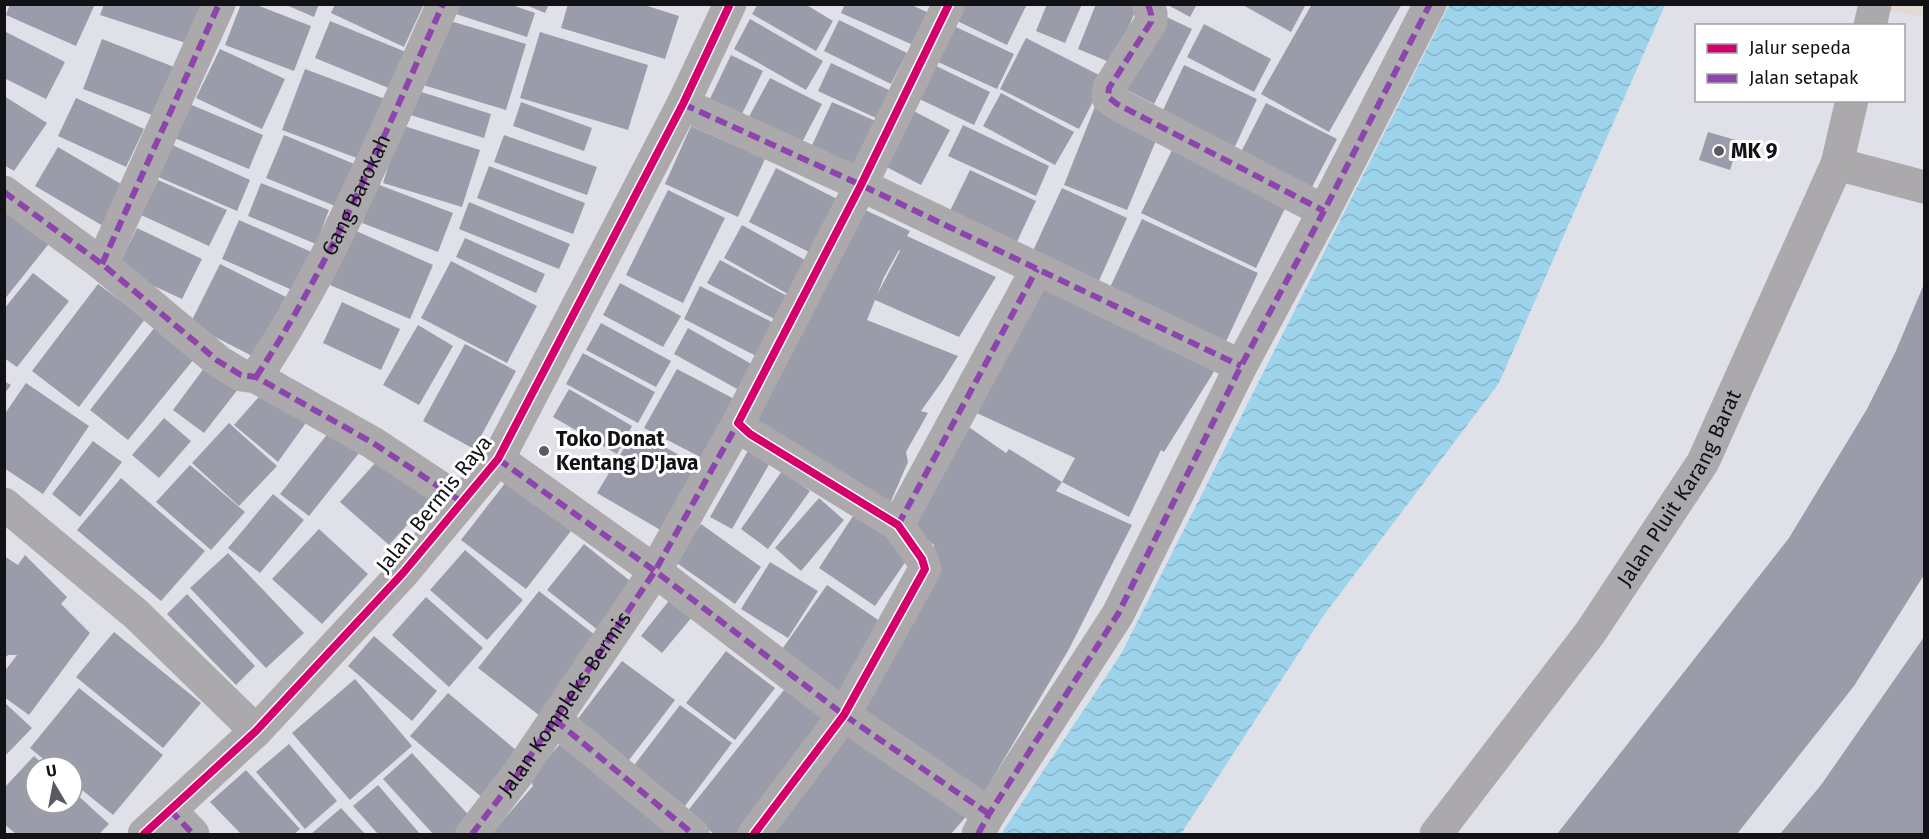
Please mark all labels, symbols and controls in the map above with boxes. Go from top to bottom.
legend [1695,24,1905,102]
text: Jalur sepeda [1749,37,1851,59]
text: Jalan setapak [1749,67,1859,89]
street label: Gang Barokah [316,130,396,260]
place label: MK 9 [1731,138,1778,164]
marker: MK 9 [1712,144,1726,158]
street label: Jalan Pluit Karang Barat [1611,385,1747,591]
place label: Toko Donat Kentang D'Java [556,426,699,476]
street label: Jalan Bermis Raya [371,430,497,578]
marker: Toko Donat Kentang D'Java [537,444,551,458]
street label: Jalan Kompleks Bermis [493,606,637,801]
north arrow [24,755,84,815]
text: U [45,760,58,781]

